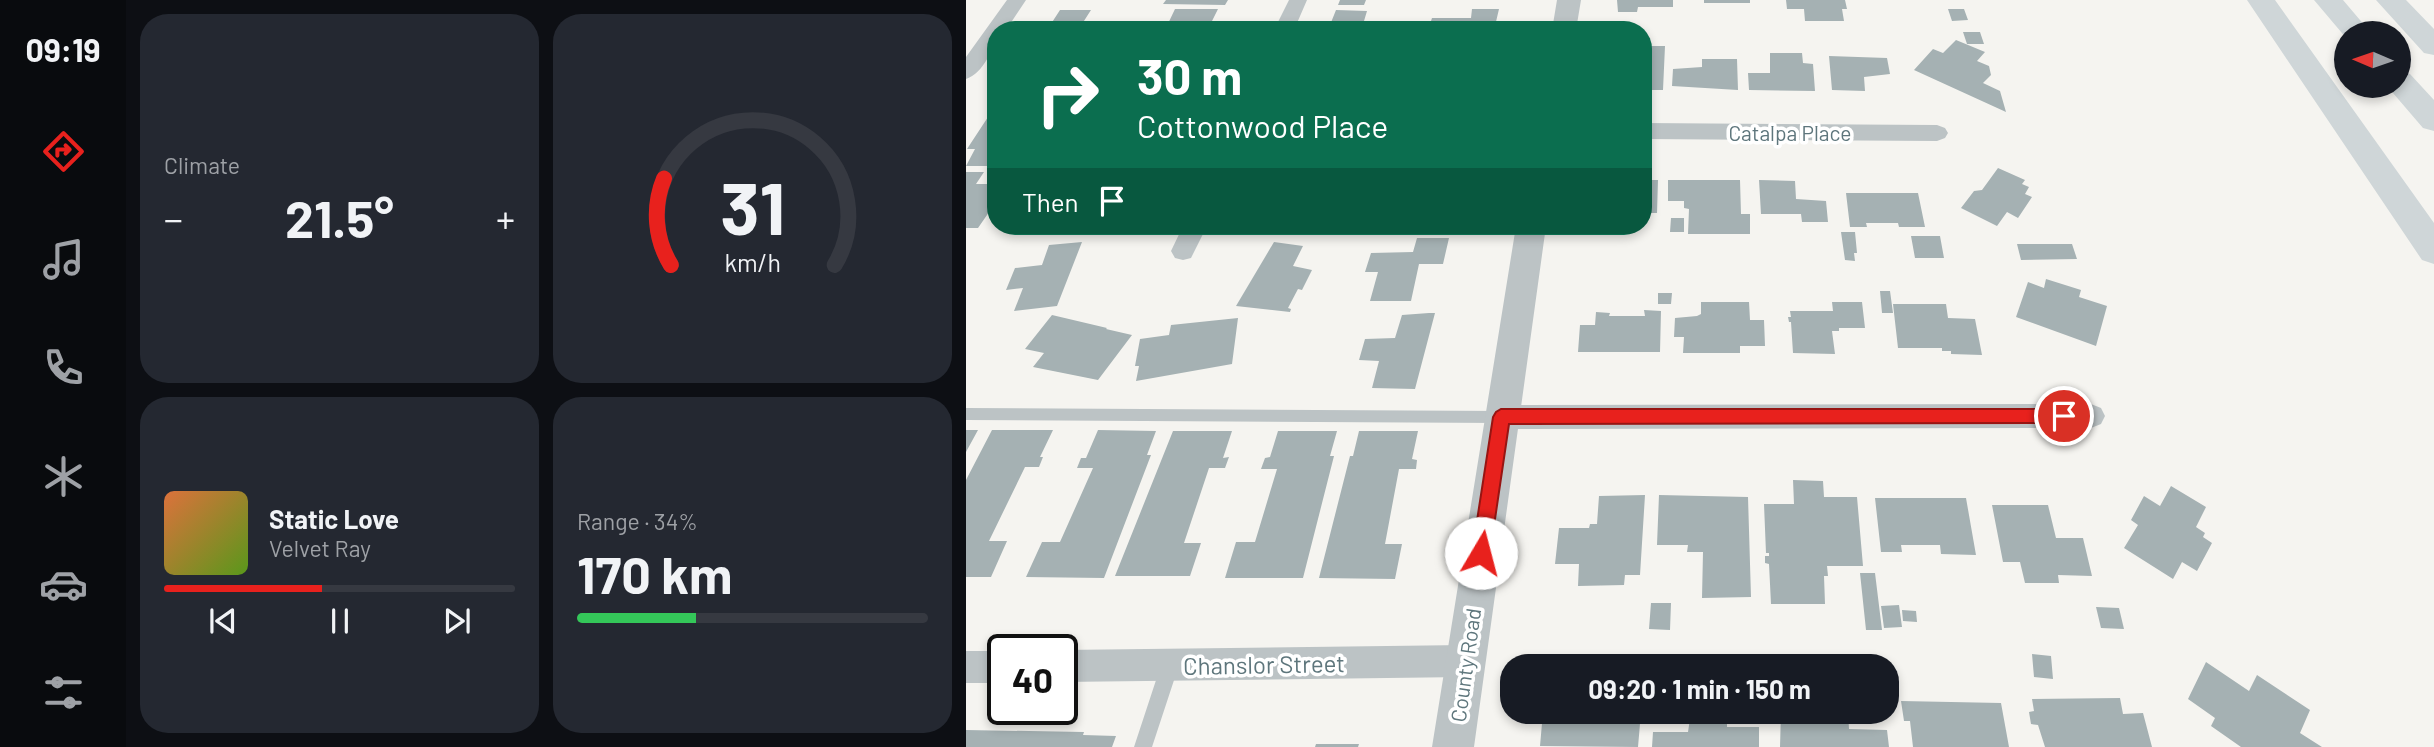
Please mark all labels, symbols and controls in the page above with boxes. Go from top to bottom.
north arrow [2334,21,2412,98]
map controls [2334,21,2411,98]
text: 09:19 [25,30,101,68]
text: 30 m [1137,46,1242,105]
icon: right [1022,49,1113,140]
text: Cottonwood Place [1137,106,1388,144]
street label: Catalpa Place [1728,120,1852,145]
icon: directions [39,127,88,176]
text: Climate [164,151,240,179]
text: 31 [720,162,785,250]
icon: arrive [1093,182,1131,220]
text: 21.5° [285,186,394,248]
text: Then [1022,186,1079,217]
text: − [164,195,183,241]
text: + [496,195,515,241]
icon: music [39,235,88,284]
text: km/h [724,246,781,276]
icon: phone [39,343,88,392]
pin [2034,386,2094,446]
icon: arrive [2045,397,2083,435]
icon: climate [39,452,88,501]
text: Static Love [269,503,399,534]
text: Range · 34% [577,507,698,535]
position arrow [1444,516,1518,590]
text: Velvet Ray [269,534,371,562]
text: 170 km [577,542,732,604]
icon: car [39,560,88,609]
icon: previous [204,602,242,640]
icon: pause [321,602,359,640]
icon: next [438,602,476,640]
street label: County Road [1445,606,1485,724]
speed limit sign: 40 [987,634,1078,725]
street label: Chanslor Street [1183,648,1345,680]
icon: filters [39,668,88,717]
text: 09:20 · 1 min · 150 m [1588,673,1811,704]

